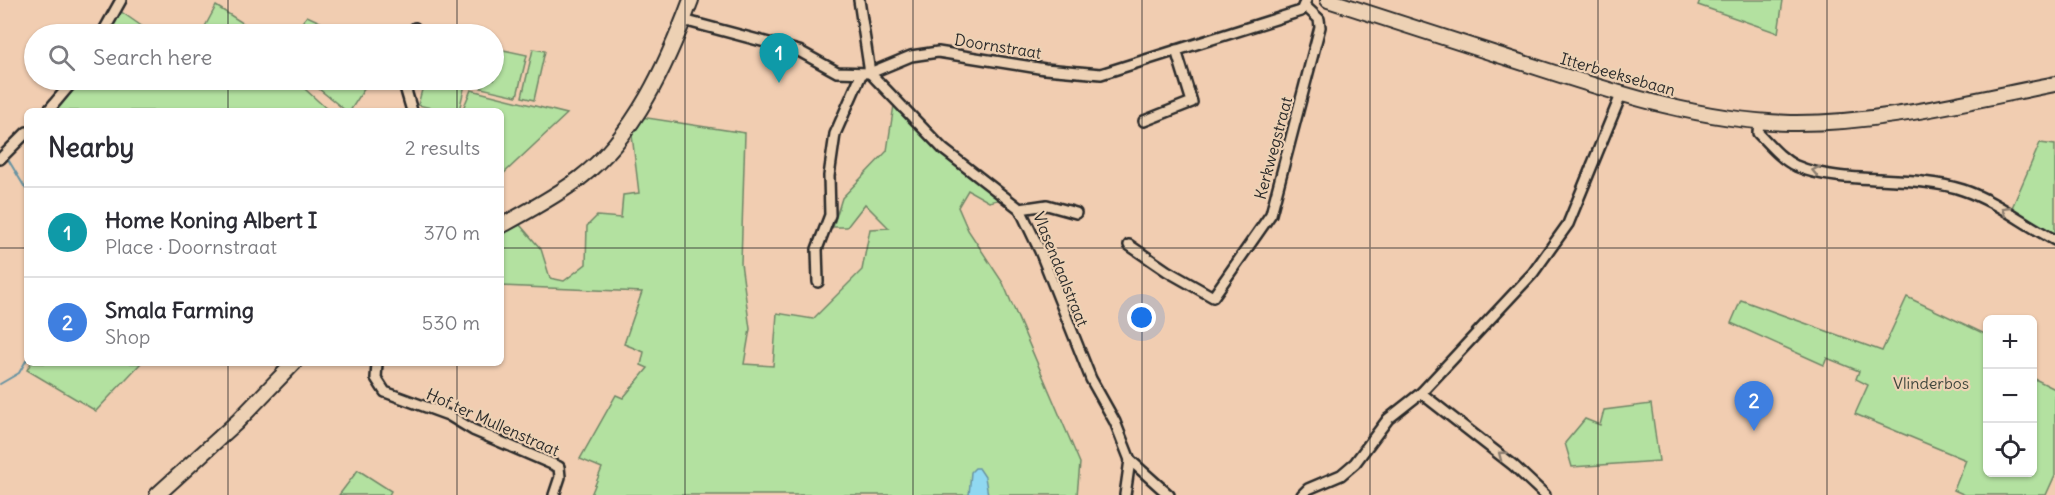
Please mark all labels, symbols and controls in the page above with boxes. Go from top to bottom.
search box [24,24,504,90]
street label: Doornstraat [953,29,1043,63]
pin: 1 [760,34,798,83]
icon: search [45,41,78,74]
text: Search here [93,43,212,71]
street label: Itterbeeksebaan [1558,48,1678,100]
street label: Kerkwegstraat [1250,94,1296,202]
text: Nearby [48,131,134,164]
text: 2 results [405,135,480,160]
one-way arrow [1811,165,1821,178]
text: Home Koning Albert I [105,206,317,234]
one-way arrow [2001,206,2011,218]
street label: Vlasendaalstraat [1029,209,1093,330]
text: 1 [64,220,71,245]
text: 370 m [423,220,480,245]
text: Place · Doornstraat [105,234,277,259]
text: Smala Farming [105,296,254,324]
your location [1127,303,1156,332]
text: 2 [62,310,73,335]
text: 530 m [422,310,480,335]
map controls [1983,315,2037,477]
button: + [1983,315,2037,369]
text: Shop [105,324,150,349]
button: − [1983,369,2037,423]
park label: Vlinderbos [1893,373,1969,393]
pin: 2 [1734,382,1774,431]
street label: Hof ter Mullenstraat [423,384,563,461]
button: locate [1983,423,2037,477]
one-way arrow [1497,452,1508,463]

